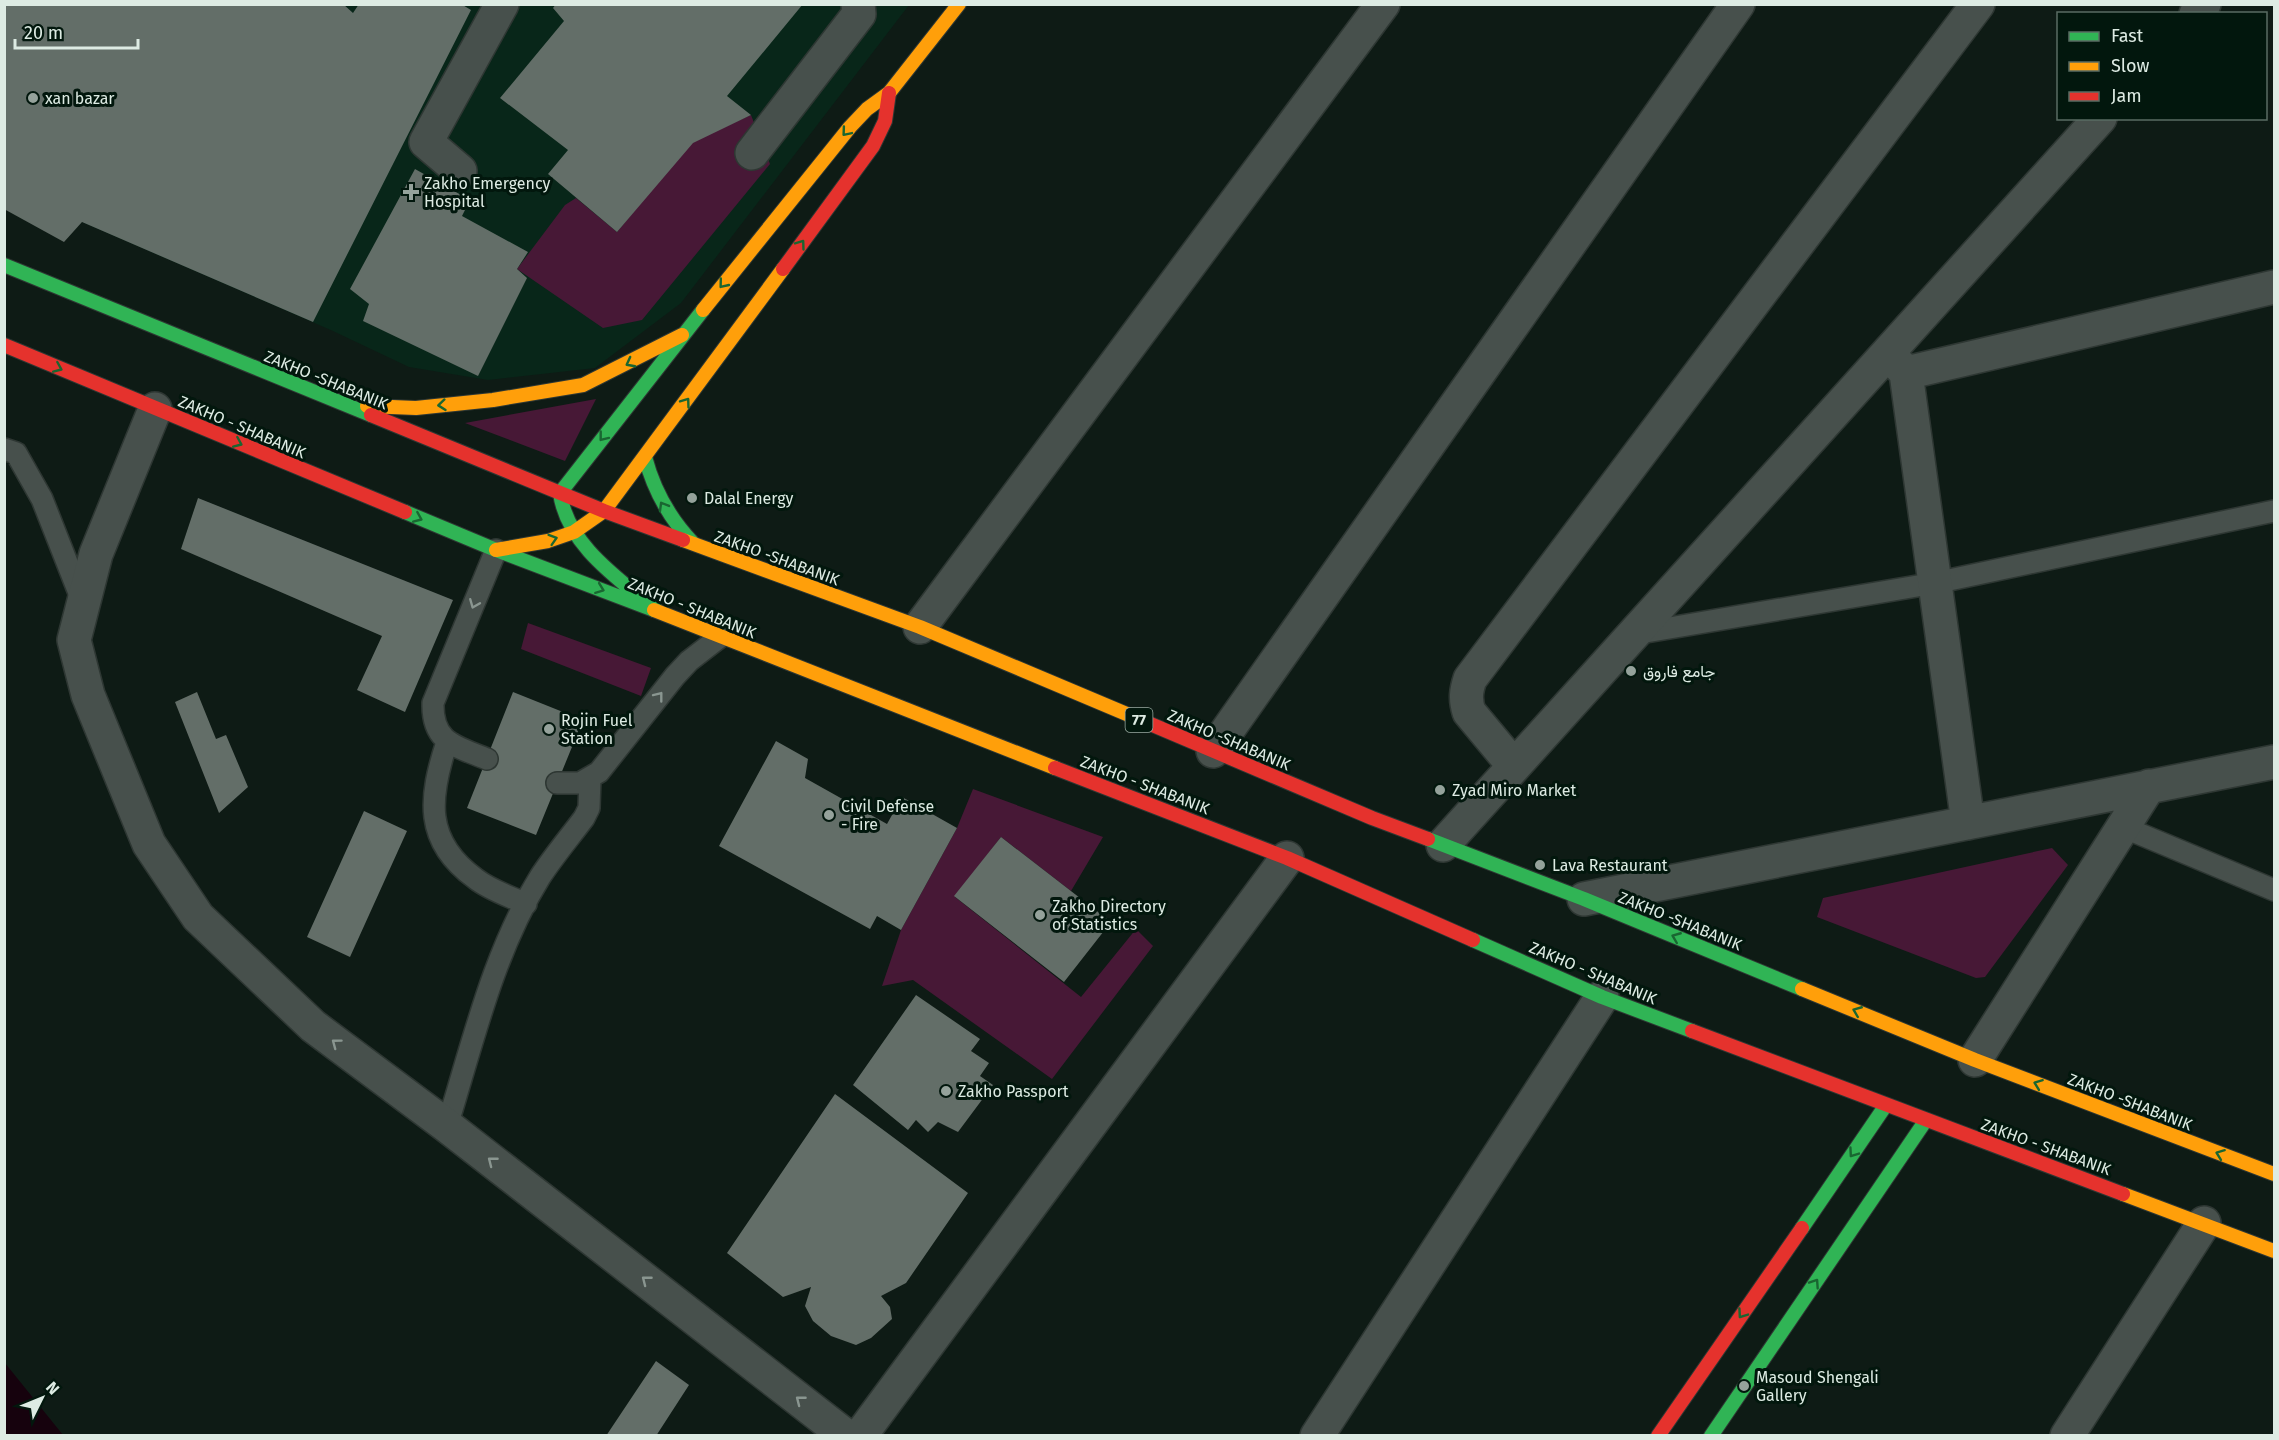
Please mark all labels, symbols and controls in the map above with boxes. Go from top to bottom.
scale bar [15,12,138,50]
legend [2057,12,2267,120]
text: 20 m [24,22,63,44]
text: Fast [2111,25,2144,47]
text: Slow [2111,55,2150,77]
text: Jam [2111,85,2142,107]
place label: xan bazar [45,89,115,108]
marker: xan bazar [26,91,40,105]
one-way arrow [842,125,853,136]
place label: Zakho Emergency Hospital [424,174,551,211]
marker: Zakho Emergency Hospital [402,183,420,201]
one-way arrow [794,240,805,251]
one-way arrow [720,277,731,288]
street label: ZAKHO -SHABANIK [261,347,391,414]
one-way arrow [626,356,636,367]
one-way arrow [52,361,63,373]
street label: ZAKHO - SHABANIK [175,392,309,463]
one-way arrow [678,397,689,408]
one-way arrow [437,399,446,411]
one-way arrow [599,431,610,442]
one-way arrow [232,436,243,448]
place label: Dalal Energy [704,489,794,508]
marker: Dalal Energy [685,491,699,505]
one-way arrow [659,502,670,512]
one-way arrow [412,511,423,523]
street label: ZAKHO -SHABANIK [712,527,843,590]
one-way arrow [547,534,558,546]
street label: ZAKHO - SHABANIK [625,574,759,643]
one-way arrow [594,582,605,595]
one-way arrow [469,598,481,609]
place label: جامع فاروق [1643,662,1715,683]
marker: جامع فاروق [1624,664,1638,678]
one-way arrow [651,692,662,703]
street label: ZAKHO -SHABANIK [1165,706,1294,775]
road number: 77 [1126,708,1152,732]
place label: Rojin Fuel Station [561,711,633,748]
marker: Rojin Fuel Station [542,722,556,736]
street label: ZAKHO - SHABANIK [1078,752,1213,819]
place label: Zyad Miro Market [1452,781,1577,800]
marker: Zyad Miro Market [1433,783,1447,797]
place label: Civil Defense - Fire [841,797,934,834]
marker: Civil Defense - Fire [822,808,836,822]
place label: Lava Restaurant [1552,856,1668,875]
marker: Lava Restaurant [1533,858,1547,872]
street label: ZAKHO -SHABANIK [1615,888,1745,955]
place label: Zakho Directory of Statistics [1052,897,1166,934]
marker: Zakho Directory of Statistics [1033,908,1047,922]
one-way arrow [1672,932,1683,944]
street label: ZAKHO - SHABANIK [1526,938,1660,1009]
one-way arrow [1852,1006,1863,1018]
one-way arrow [332,1039,343,1050]
street label: ZAKHO -SHABANIK [2065,1070,2195,1135]
one-way arrow [2033,1079,2044,1091]
place label: Zakho Passport [958,1082,1069,1101]
marker: Zakho Passport [939,1084,953,1098]
street label: ZAKHO - SHABANIK [1979,1115,2114,1179]
one-way arrow [1849,1147,1860,1158]
one-way arrow [2215,1148,2226,1161]
one-way arrow [487,1157,498,1168]
one-way arrow [641,1277,652,1288]
one-way arrow [1807,1279,1819,1289]
one-way arrow [1738,1307,1749,1318]
north arrow [12,1368,72,1428]
place label: Masoud Shengali Gallery [1756,1368,1879,1405]
text: N [42,1378,63,1398]
marker: Masoud Shengali Gallery [1737,1379,1751,1393]
one-way arrow [796,1396,807,1407]

